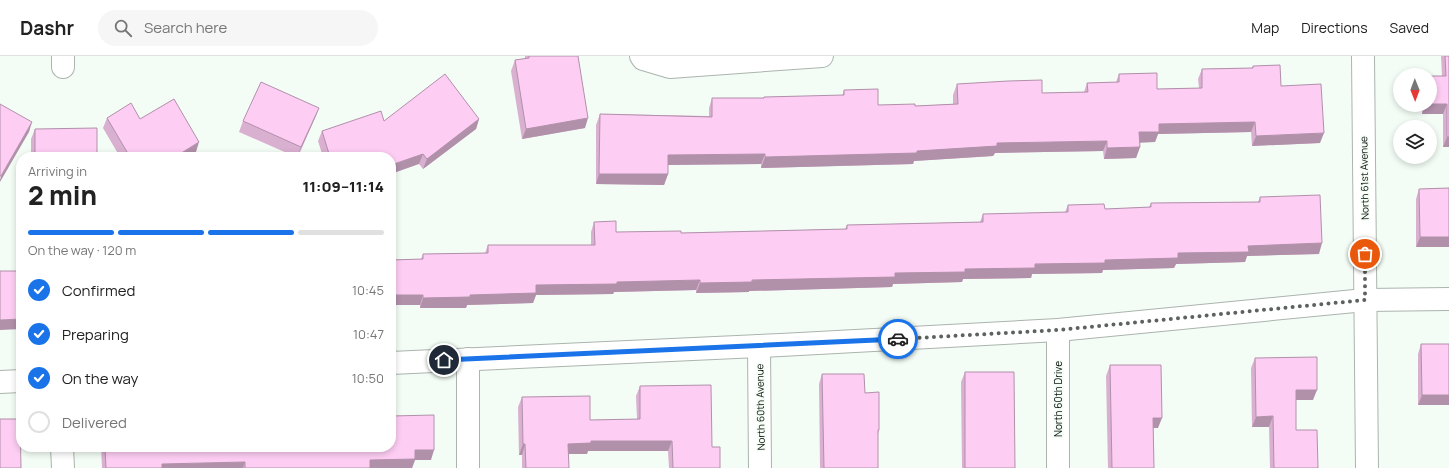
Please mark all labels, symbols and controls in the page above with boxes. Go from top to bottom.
search box [98,10,378,46]
text: Dashr [20,15,74,41]
icon: search [112,17,134,39]
text: Search here [144,17,227,38]
text: Map [1251,18,1279,37]
text: Directions [1301,18,1368,37]
text: Saved [1390,18,1429,37]
north arrow [1393,68,1437,112]
map controls [1393,68,1437,164]
button: layers [1393,120,1437,164]
street label: North 61st Avenue [1356,136,1372,220]
text: Arriving in [28,162,87,180]
text: 11:09–11:14 [302,176,384,197]
text: 2 min [28,177,97,213]
pin [1348,237,1382,271]
text: On the way · 120 m [28,241,136,259]
icon: bag [1354,243,1376,265]
icon: check [28,279,50,301]
text: Confirmed [62,280,135,301]
text: 10:45 [352,281,384,299]
courier [878,319,918,359]
icon: check [28,323,50,345]
text: Preparing [62,324,129,345]
text: 10:47 [353,325,384,343]
icon: car [887,328,909,350]
pin [427,343,461,377]
icon: home [433,349,455,371]
street label: North 60th Drive [1051,361,1065,437]
street label: North 60th Avenue [752,363,768,451]
icon: check [28,367,50,389]
text: On the way [62,368,138,389]
text: 10:50 [352,369,384,387]
text: Delivered [62,412,127,433]

